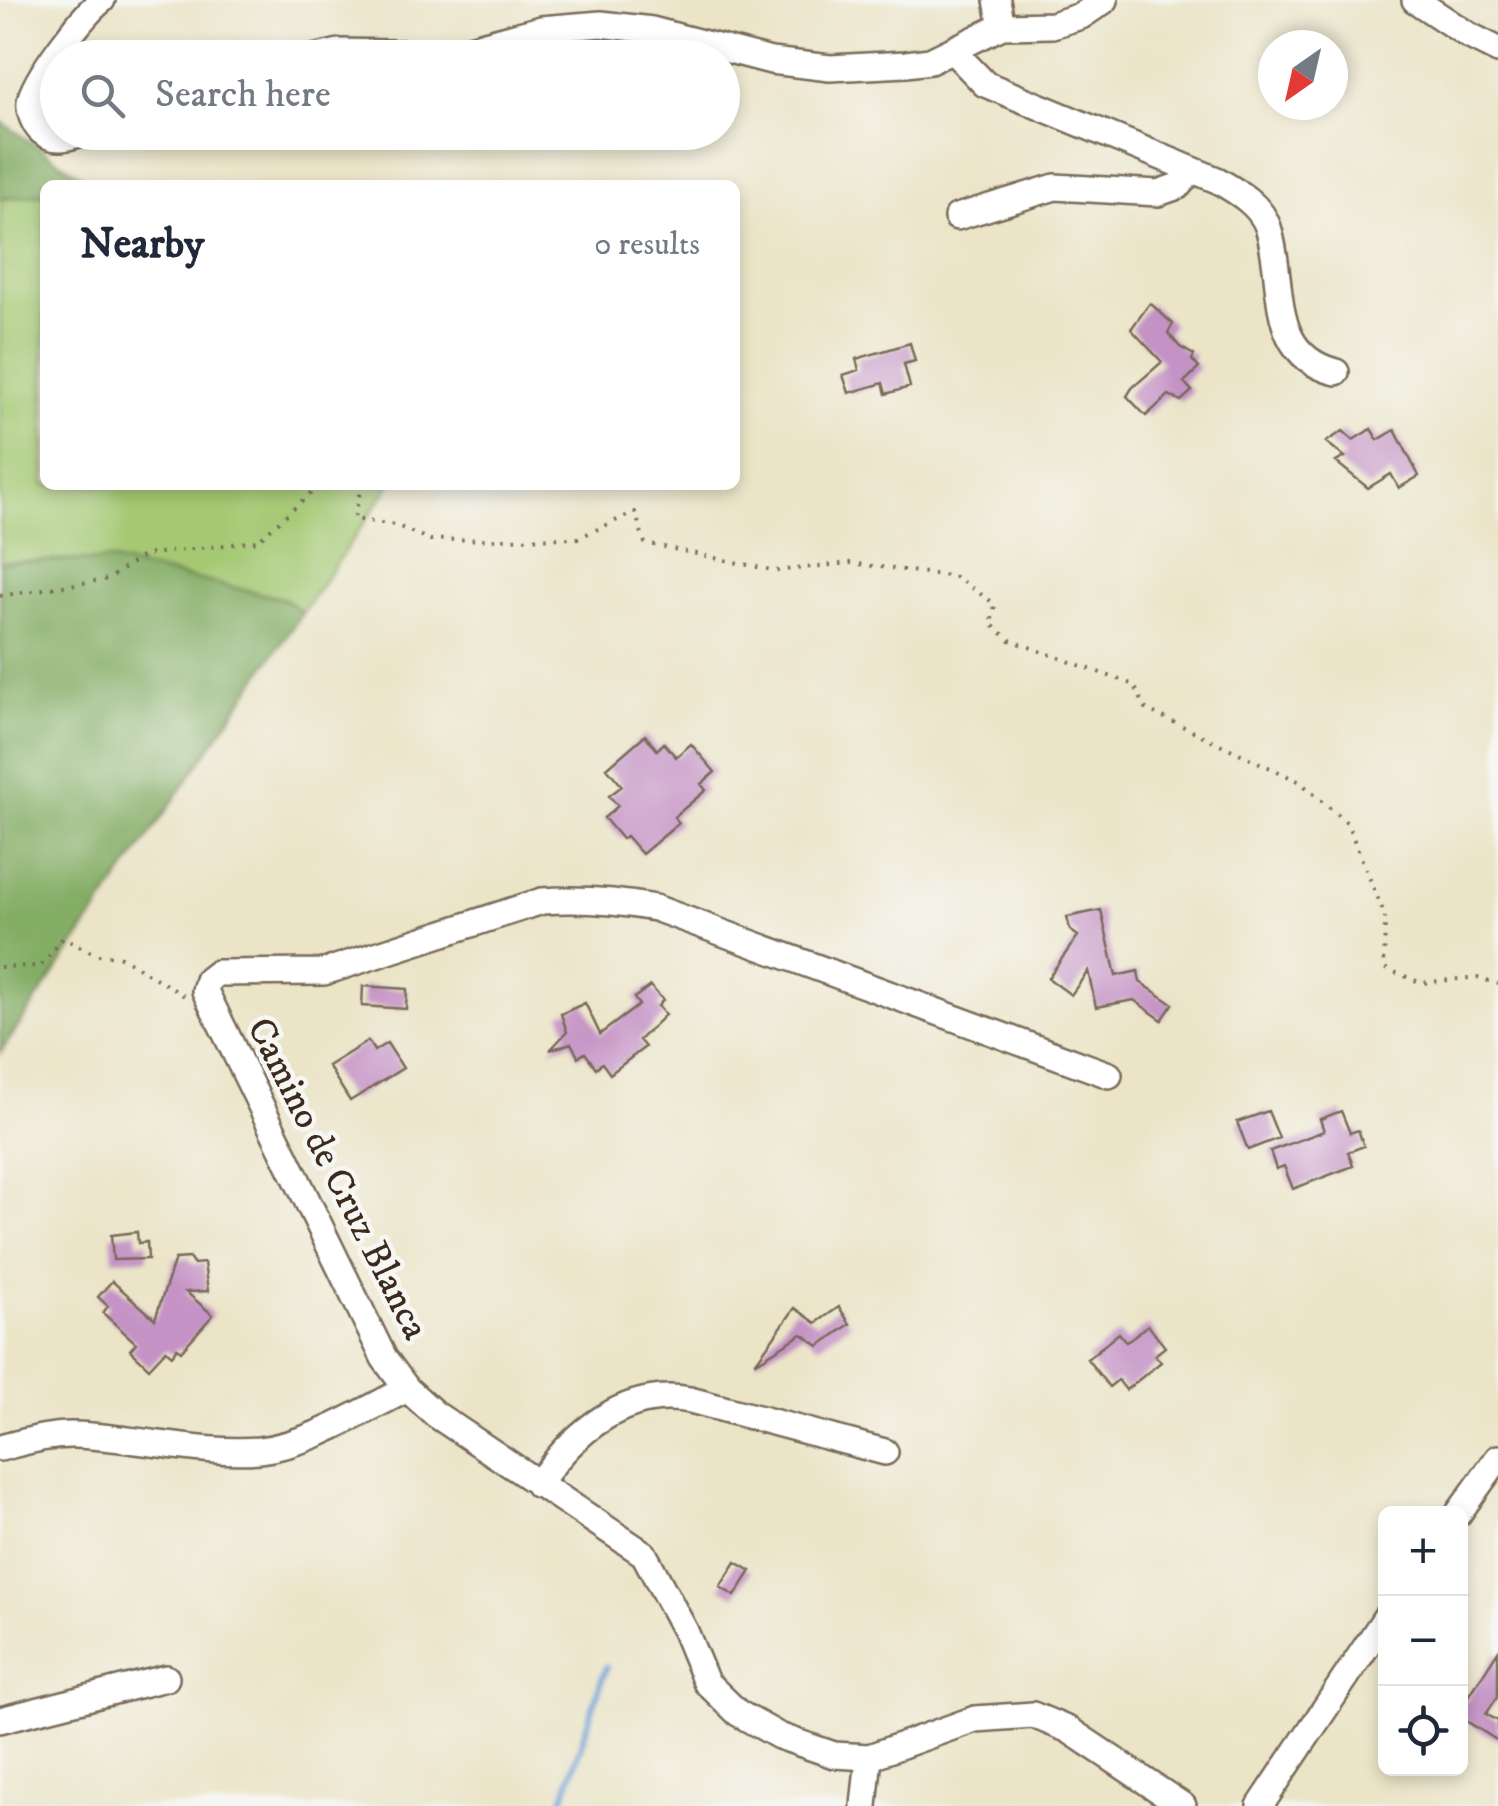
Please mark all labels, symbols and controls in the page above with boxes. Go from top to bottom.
north arrow [1258,30,1348,120]
search box [40,40,740,150]
icon: search [75,68,130,123]
text: Search here [155,71,331,119]
text: Nearby [80,219,204,271]
text: 0 results [594,225,700,265]
street label: Camino de Cruz Blanca [235,1010,439,1348]
map controls [1378,1506,1468,1776]
button: + [1378,1506,1468,1596]
button: − [1378,1596,1468,1686]
button: locate [1378,1686,1468,1776]

